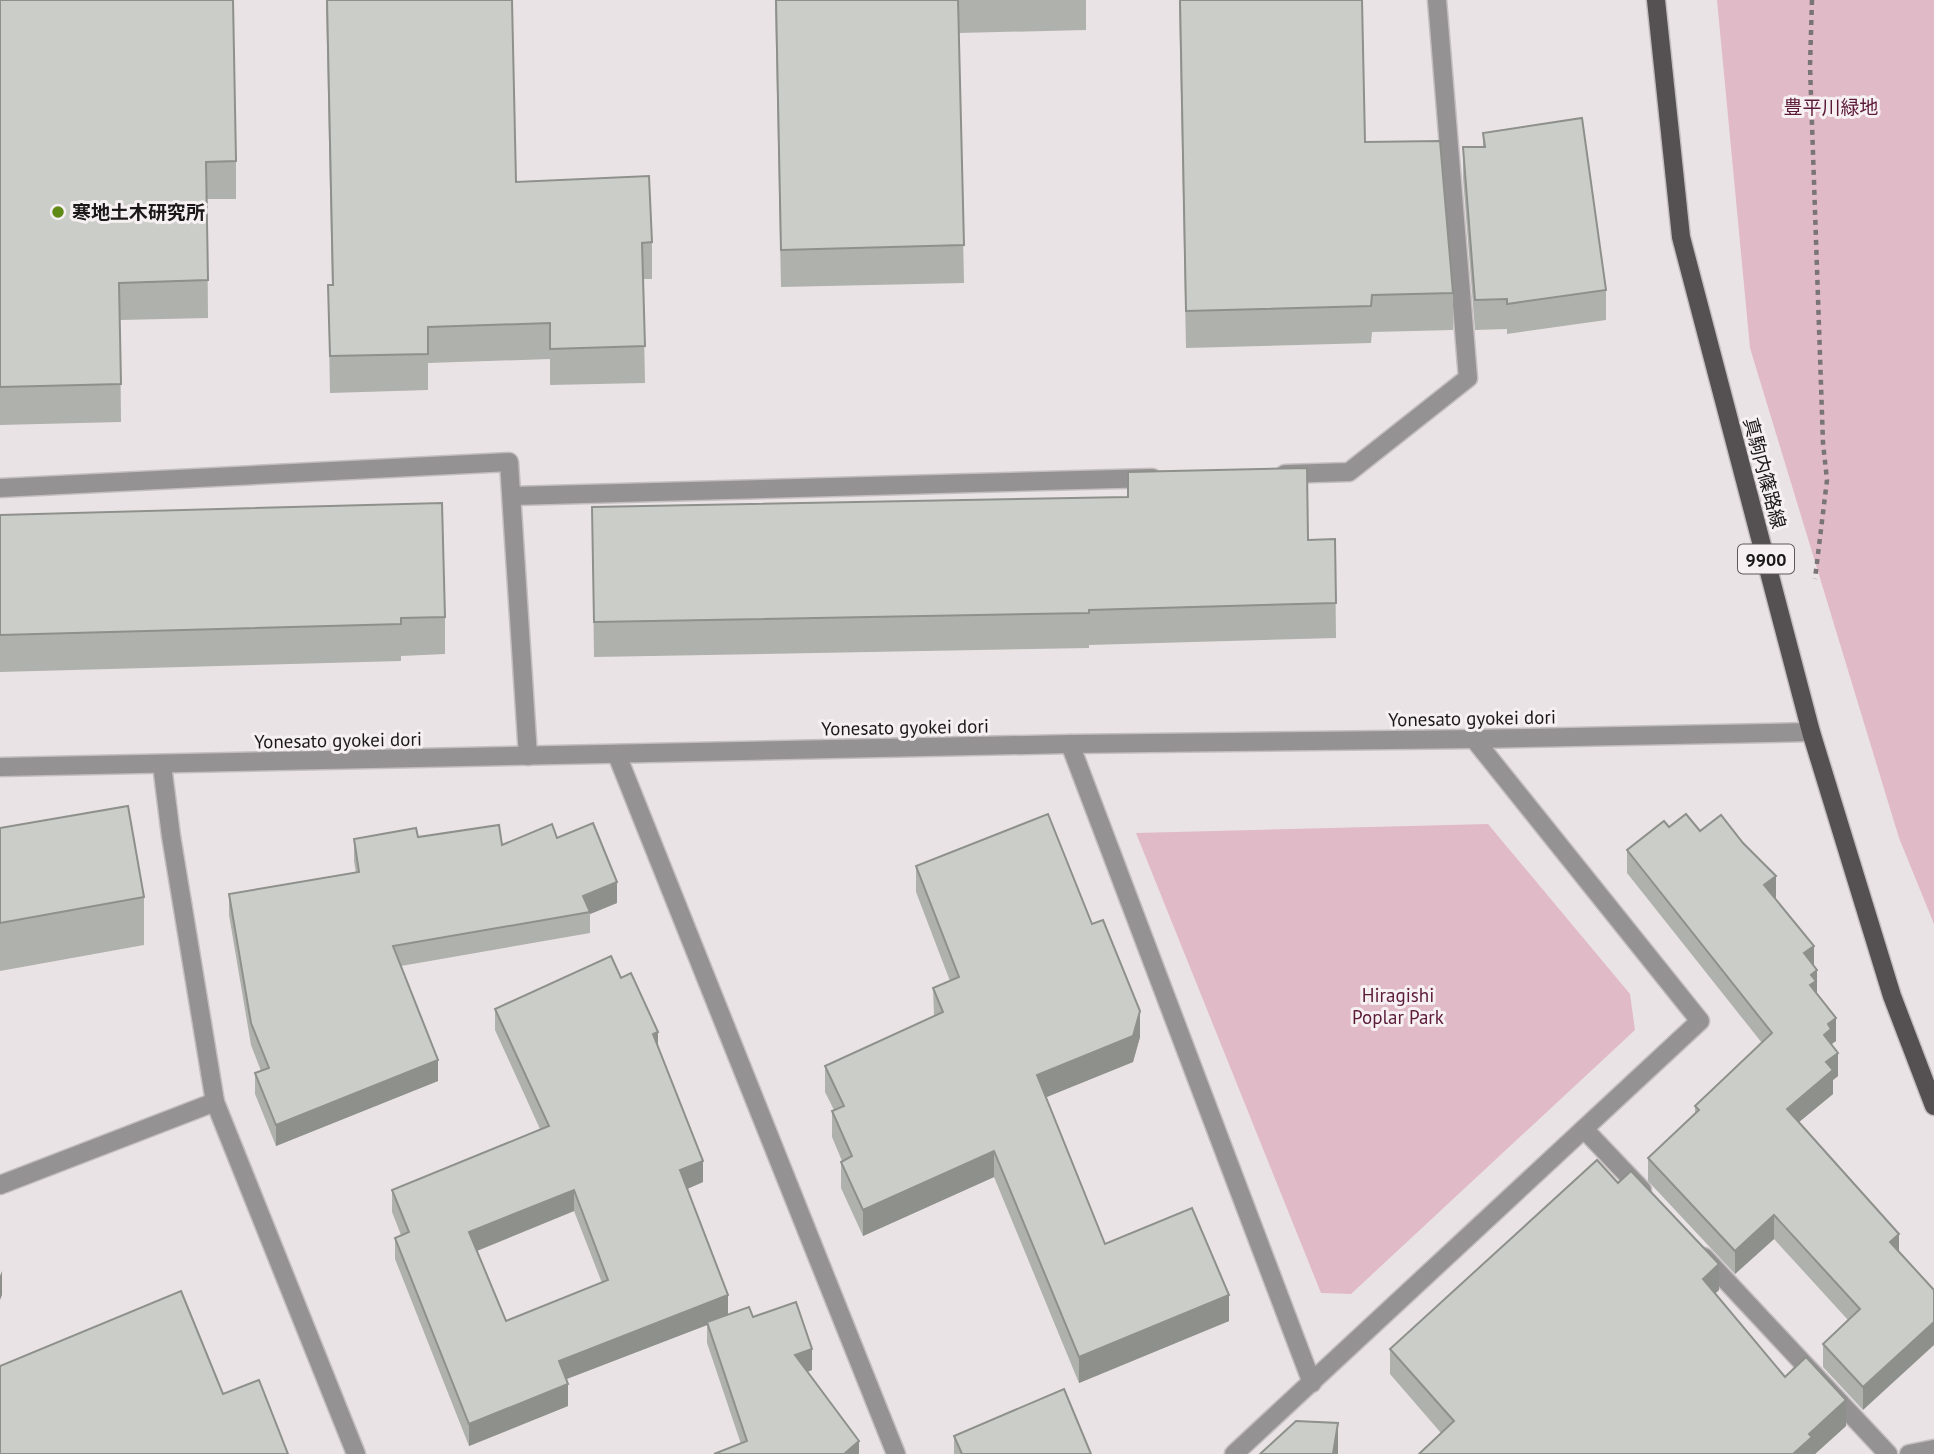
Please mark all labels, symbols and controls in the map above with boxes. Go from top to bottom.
park label: 豊平川緑地 [1783,95,1879,119]
place label: 寒地土木研究所 [72,200,205,224]
marker: 寒地土木研究所 [50,204,66,220]
street label: 真駒内篠路線 [1739,415,1791,531]
road number: 9900 [1738,544,1794,574]
street label: Yonesato gyokei dori [1388,705,1556,731]
street label: Yonesato gyokei dori [821,714,989,740]
street label: Yonesato gyokei dori [254,727,422,753]
park label: Hiragishi Poplar Park [1352,983,1444,1029]

